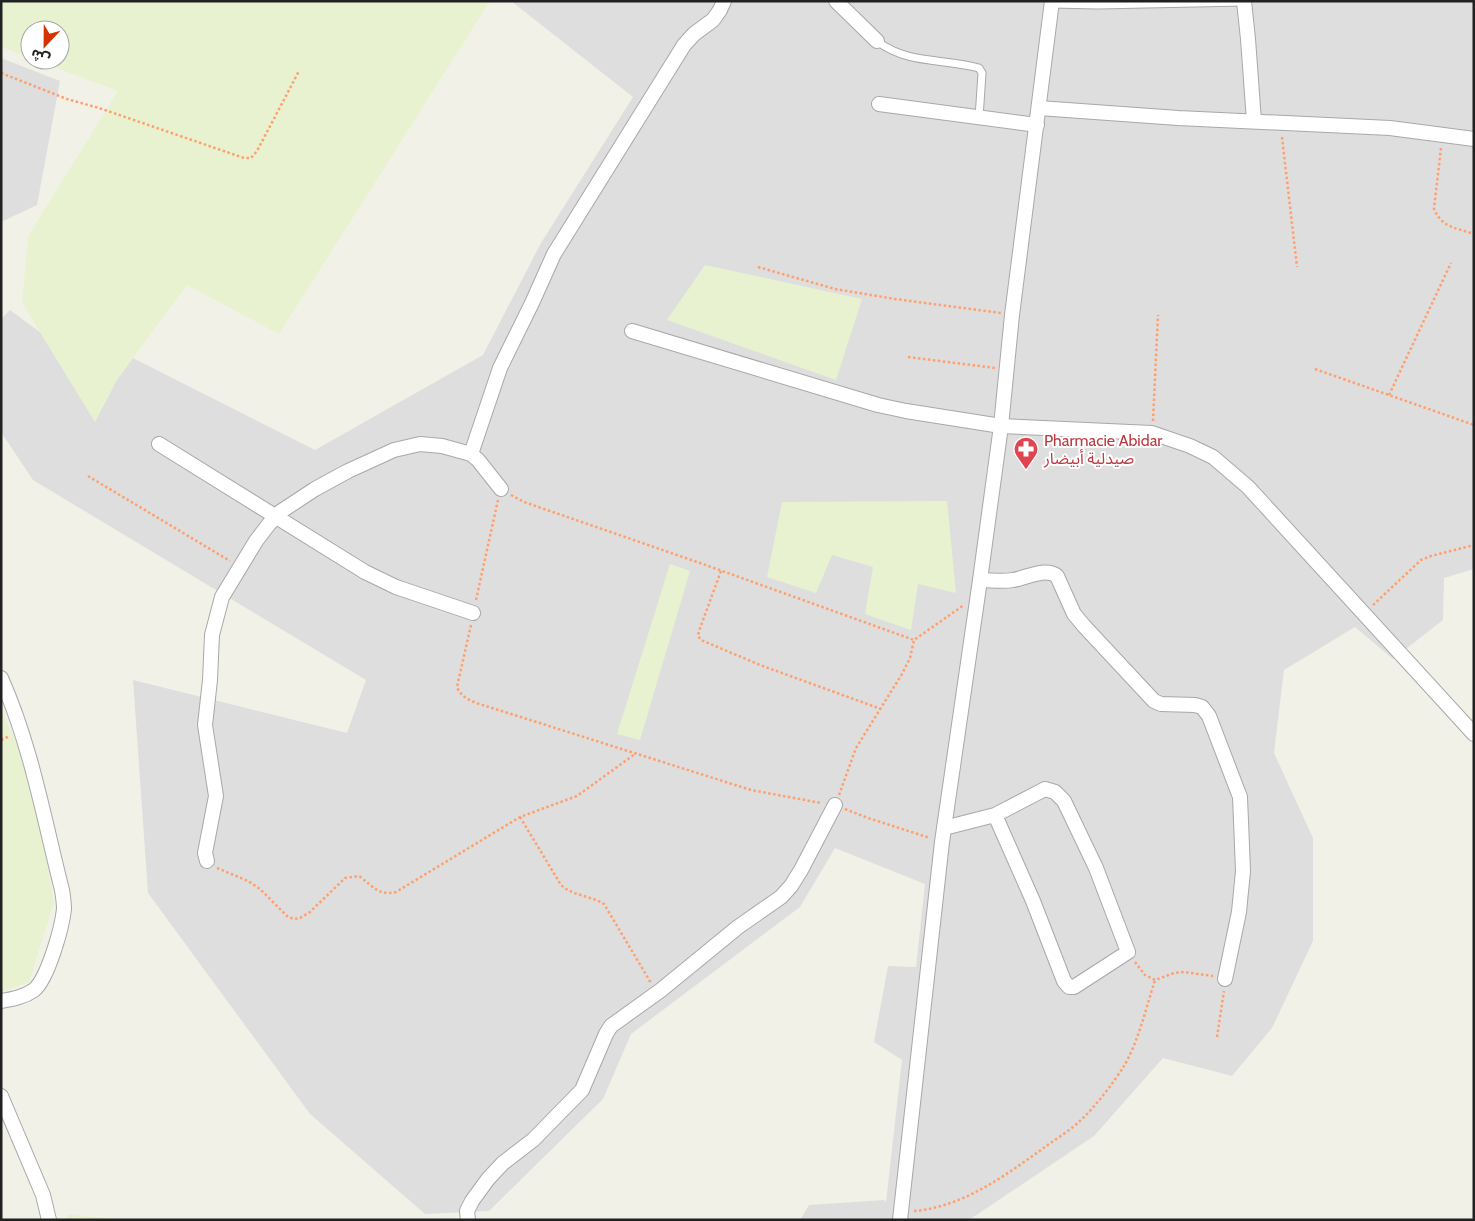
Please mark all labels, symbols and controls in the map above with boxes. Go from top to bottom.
north arrow [20,20,70,70]
text: ش [28,45,52,69]
place label: Pharmacie Abidar صيدلية أبيضار [1043,431,1163,468]
pharmacy icon: Pharmacie Abidar صيدلية أبيضار [1013,436,1039,470]

